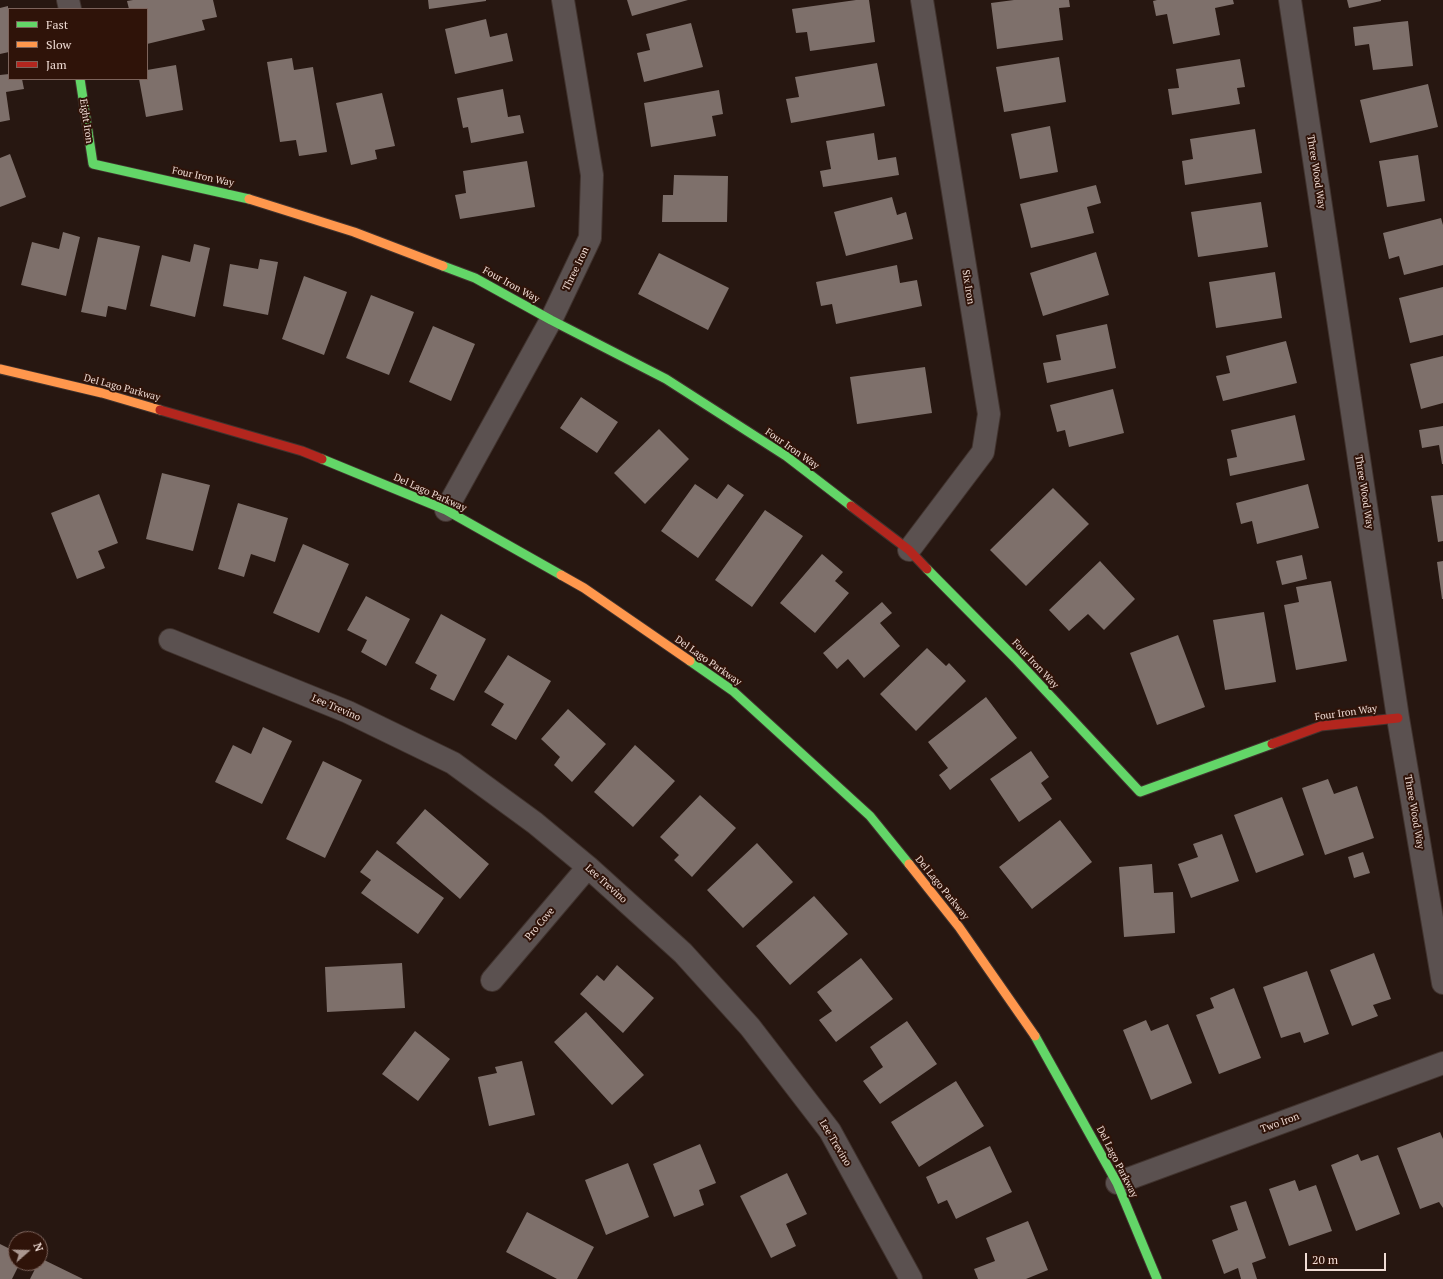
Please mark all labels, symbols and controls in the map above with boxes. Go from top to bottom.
legend [8,8,148,80]
text: Fast [46,17,68,32]
text: Slow [46,37,71,52]
text: Jam [46,57,67,72]
street label: Eight Iron [77,98,95,144]
street label: Three Wood Way [1304,134,1328,210]
street label: Four Iron Way [171,165,235,189]
street label: Three Iron [560,245,592,293]
street label: Four Iron Way [481,264,541,306]
street label: Six Iron [959,269,977,305]
street label: Del Lago Parkway [82,372,162,404]
street label: Four Iron Way [763,426,821,472]
street label: Three Wood Way [1352,454,1376,530]
street label: Del Lago Parkway [392,472,468,514]
street label: Del Lago Parkway [672,634,744,688]
street label: Four Iron Way [1009,637,1061,691]
street label: Lee Trevino [310,692,362,724]
street label: Four Iron Way [1314,703,1378,723]
street label: Three Wood Way [1402,774,1426,850]
street label: Del Lago Parkway [913,854,971,922]
street label: Lee Trevino [583,862,629,906]
street label: Pro Cove [523,905,557,943]
street label: Two Iron [1259,1110,1301,1136]
street label: Lee Trevino [816,1118,854,1168]
street label: Del Lago Parkway [1094,1124,1140,1200]
north arrow [8,1231,48,1271]
text: N [30,1241,46,1254]
scale bar [1307,1245,1388,1271]
text: 20 m [1312,1252,1338,1267]

